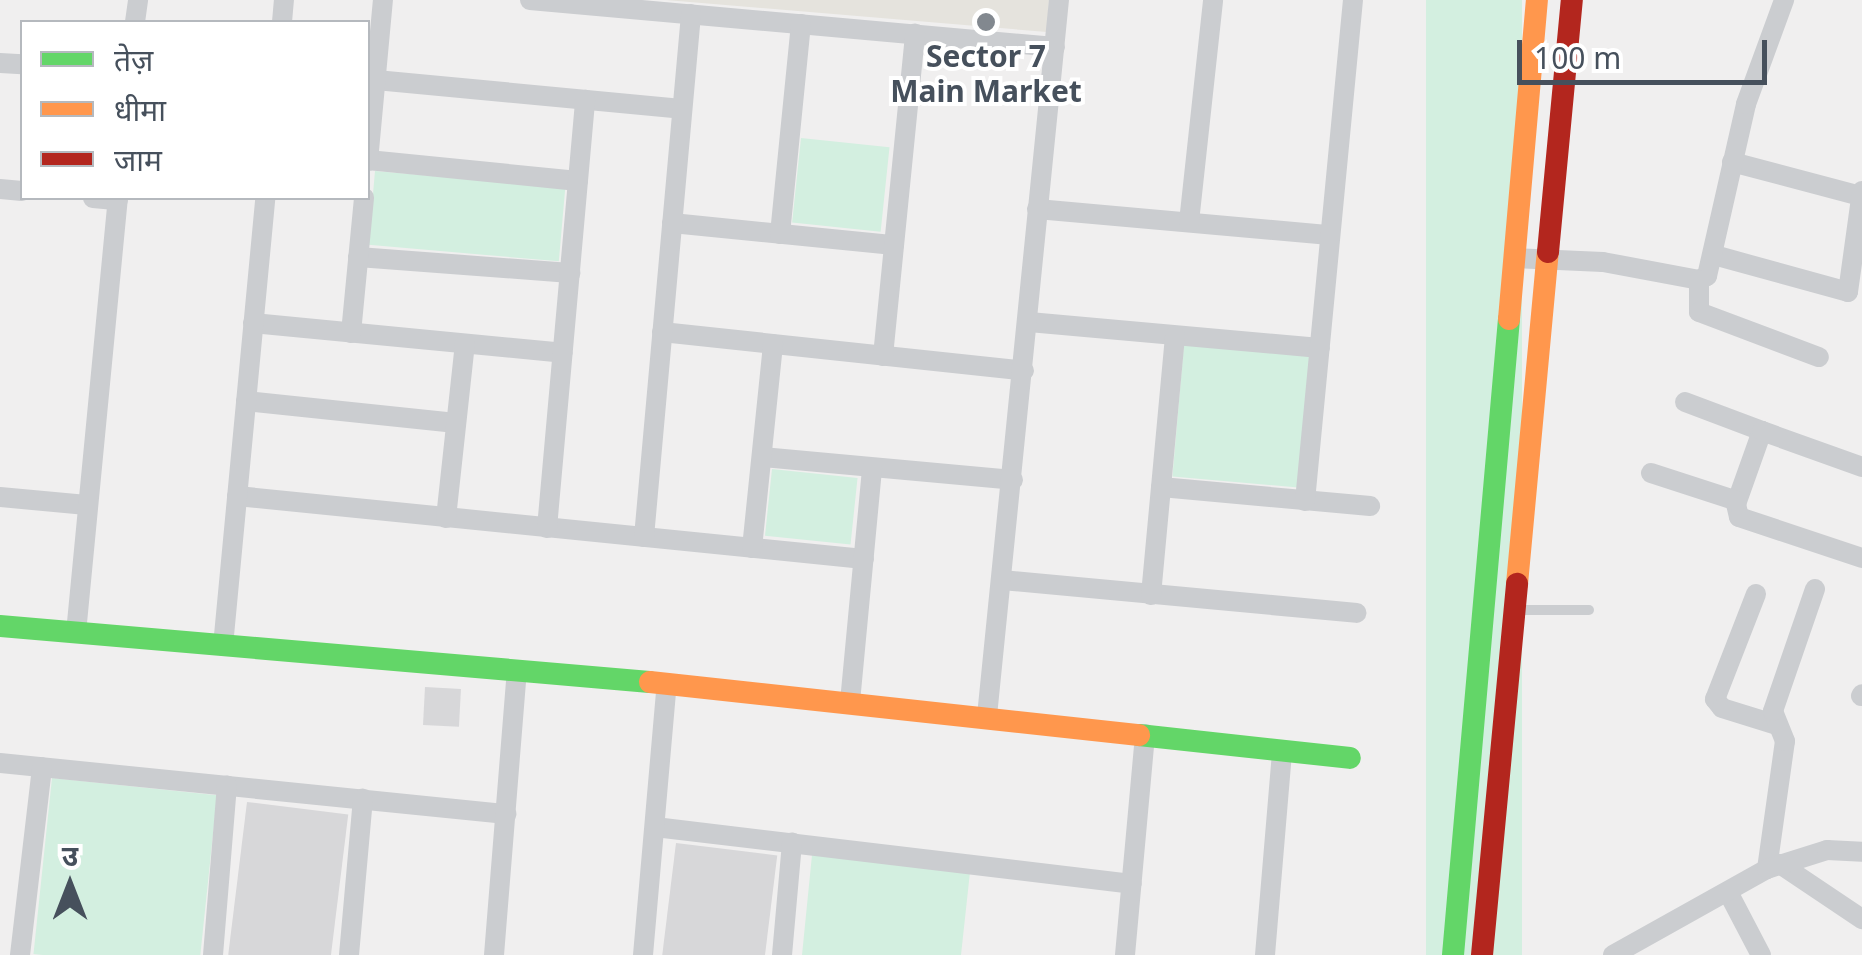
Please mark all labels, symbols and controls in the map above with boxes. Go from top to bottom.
marker: Sector 7 Main Market [975,11,997,33]
legend [20,20,370,200]
scale bar [1522,20,1772,82]
text: 100 m [1534,37,1621,78]
place label: Sector 7 Main Market [890,38,1082,108]
text: तेज़ [114,39,153,80]
text: धीमा [114,89,166,130]
text: जाम [114,139,162,180]
north arrow [20,835,120,935]
text: उ [62,836,78,874]

